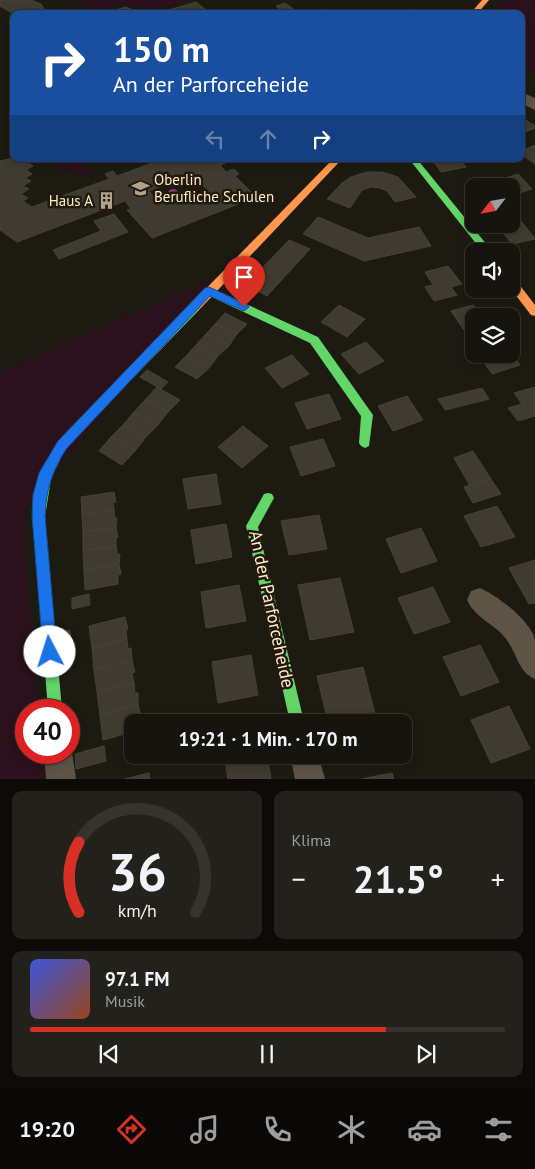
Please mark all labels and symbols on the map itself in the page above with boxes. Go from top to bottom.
place label: Oberlin Berufliche Schulen [154,170,274,206]
school or university icon: Oberlin Berufliche Schulen [130,178,150,198]
north arrow [465,178,520,232]
building icon: Haus A [97,190,117,210]
place label: Haus A [49,191,93,210]
pin [223,256,265,307]
street label: An der Parforceheide [244,528,300,690]
position arrow [23,625,75,677]
speed limit sign: 40 [15,699,80,764]

